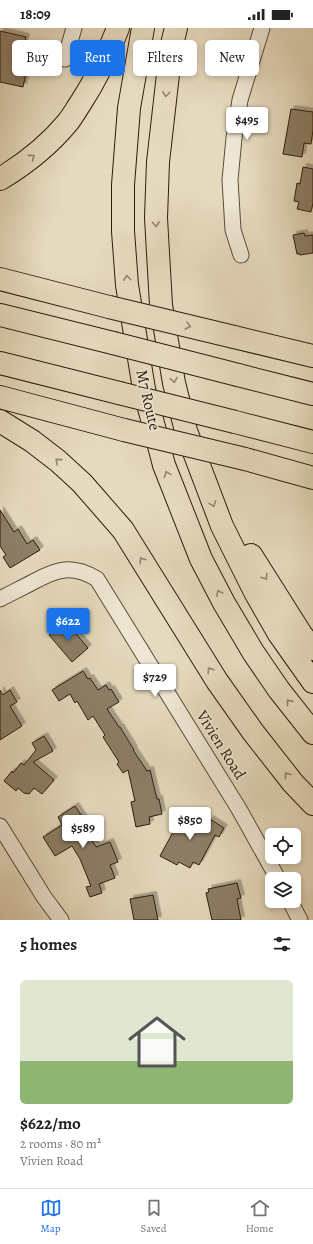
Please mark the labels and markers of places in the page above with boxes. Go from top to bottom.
pin: $495 [223,107,271,141]
pin: $622 [44,608,92,642]
pin: $729 [131,664,179,698]
pin: $850 [166,807,214,841]
pin: $589 [59,815,107,849]

